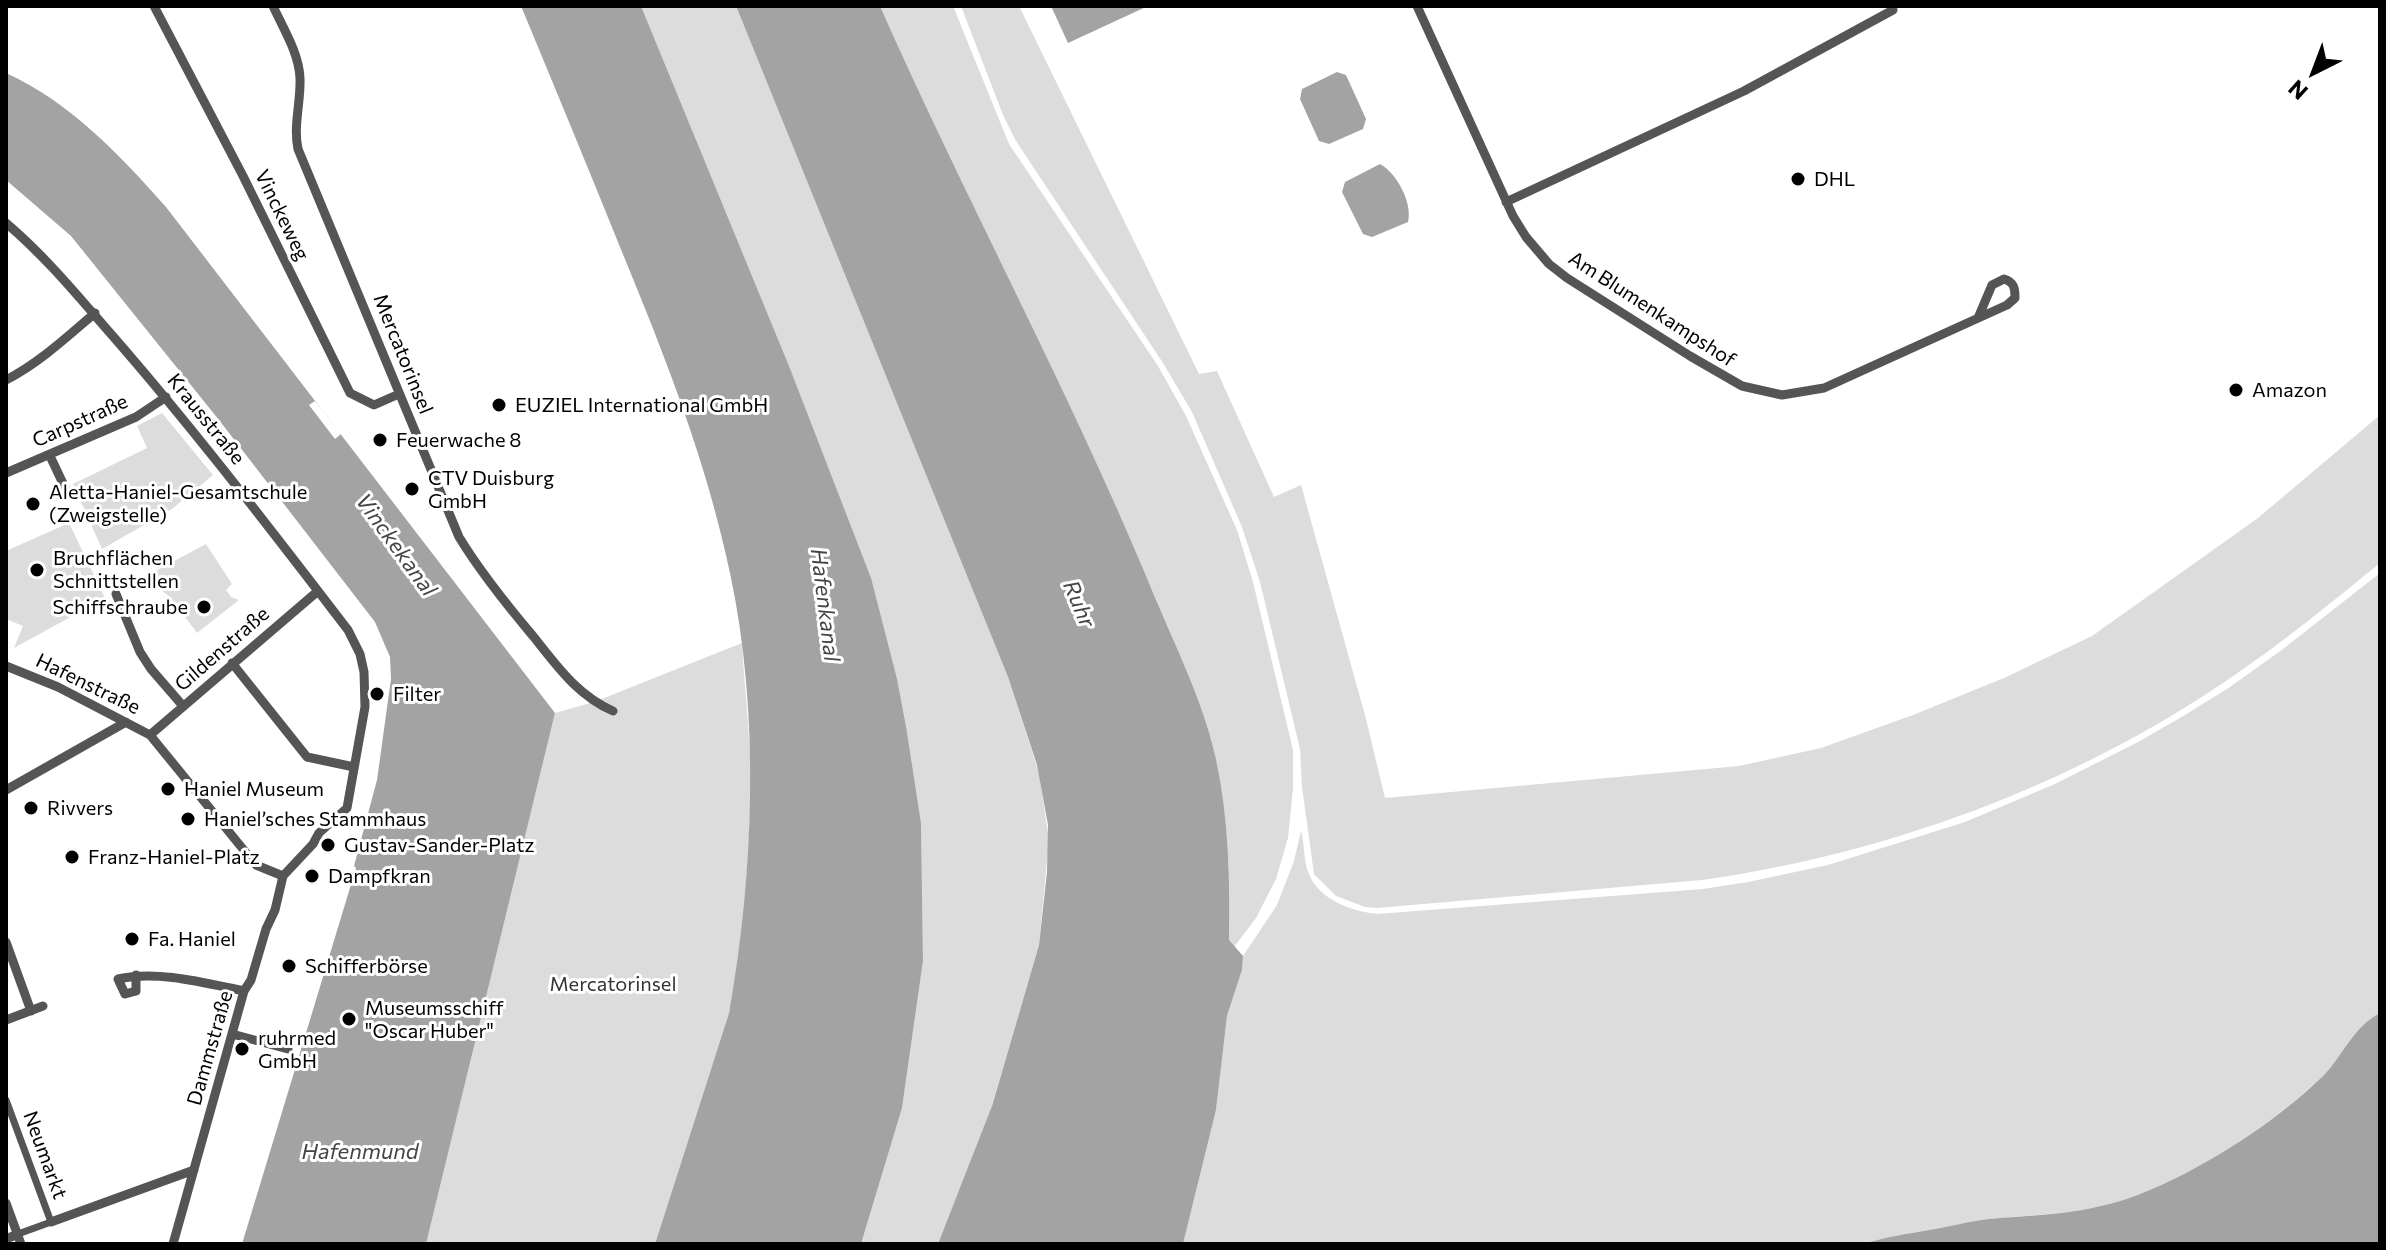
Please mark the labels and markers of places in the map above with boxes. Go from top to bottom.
place label: DHL [1814,167,1855,191]
marker: DHL [1789,170,1807,188]
place label: Amazon [2252,378,2327,402]
marker: Amazon [2227,381,2245,399]
place label: EUZIEL International GmbH [515,393,768,417]
marker: EUZIEL International GmbH [490,396,508,414]
place label: Feuerwache 8 [396,428,521,452]
marker: Feuerwache 8 [371,431,389,449]
place label: CTV Duisburg GmbH [428,466,554,513]
place label: Aletta-Haniel-Gesamtschule (Zweigstelle) [49,480,307,527]
marker: CTV Duisburg GmbH [403,480,421,498]
marker: Aletta-Haniel-Gesamtschule (Zweigstelle) [24,495,42,513]
place label: Bruchflächen Schnittstellen [53,546,179,593]
marker: Bruchflächen Schnittstellen [28,561,46,579]
place label: Schiffschraube [52,595,188,619]
marker: Schiffschraube [195,598,213,616]
place label: Filter [393,682,441,706]
marker: Filter [368,685,386,703]
place label: Haniel Museum [184,777,324,801]
marker: Haniel Museum [159,780,177,798]
place label: Rivvers [47,796,113,820]
marker: Rivvers [22,799,40,817]
place label: Haniel’sches Stammhaus [204,807,426,831]
marker: Haniel’sches Stammhaus [179,810,197,828]
place label: Gustav-Sander-Platz [344,833,534,857]
marker: Gustav-Sander-Platz [319,836,337,854]
place label: Franz-Haniel-Platz [88,845,260,869]
marker: Franz-Haniel-Platz [63,848,81,866]
place label: Dampfkran [328,864,431,888]
marker: Dampfkran [303,867,321,885]
place label: Fa. Haniel [148,927,236,951]
marker: Fa. Haniel [123,930,141,948]
place label: Schifferbörse [305,954,428,978]
marker: Schifferbörse [280,957,298,975]
place label: Museumsschiff "Oscar Huber" [365,996,504,1043]
marker: Museumsschiff "Oscar Huber" [340,1010,358,1028]
place label: ruhrmed GmbH [258,1026,336,1073]
marker: ruhrmed GmbH [233,1040,251,1058]

